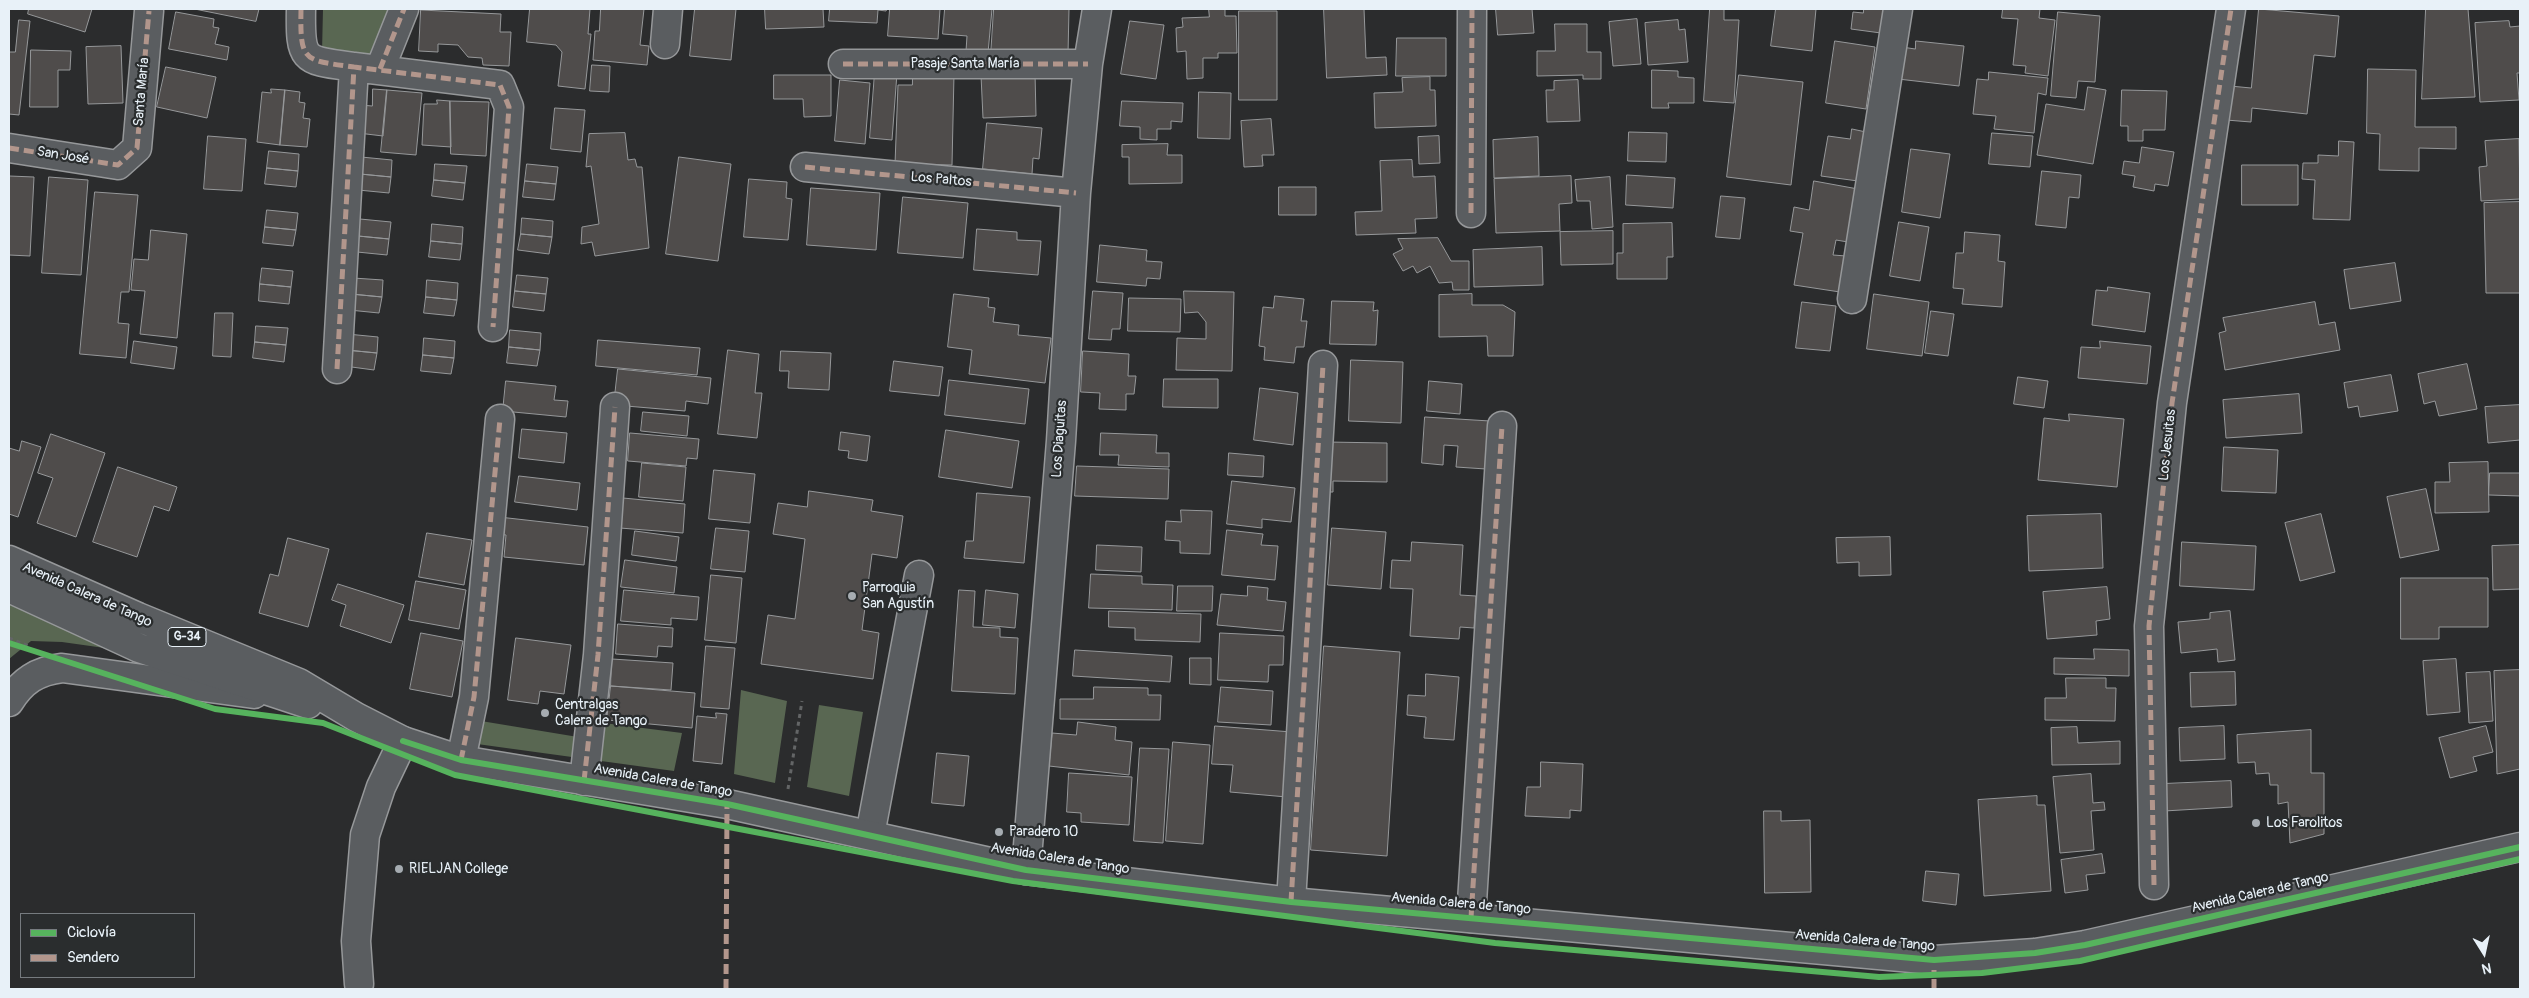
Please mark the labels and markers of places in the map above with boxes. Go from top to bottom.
place label: Parroquia San Agustín [862,580,934,612]
marker: Parroquia San Agustín [846,590,858,602]
place label: Centralgas Calera de Tango [555,697,647,730]
marker: Centralgas Calera de Tango [539,707,551,719]
place label: Los Farolitos [2266,815,2342,831]
marker: Los Farolitos [2250,817,2262,829]
place label: Paradero 10 [1009,824,1078,840]
marker: Paradero 10 [993,826,1005,838]
place label: RIELJAN College [409,861,508,877]
marker: RIELJAN College [393,863,405,875]

